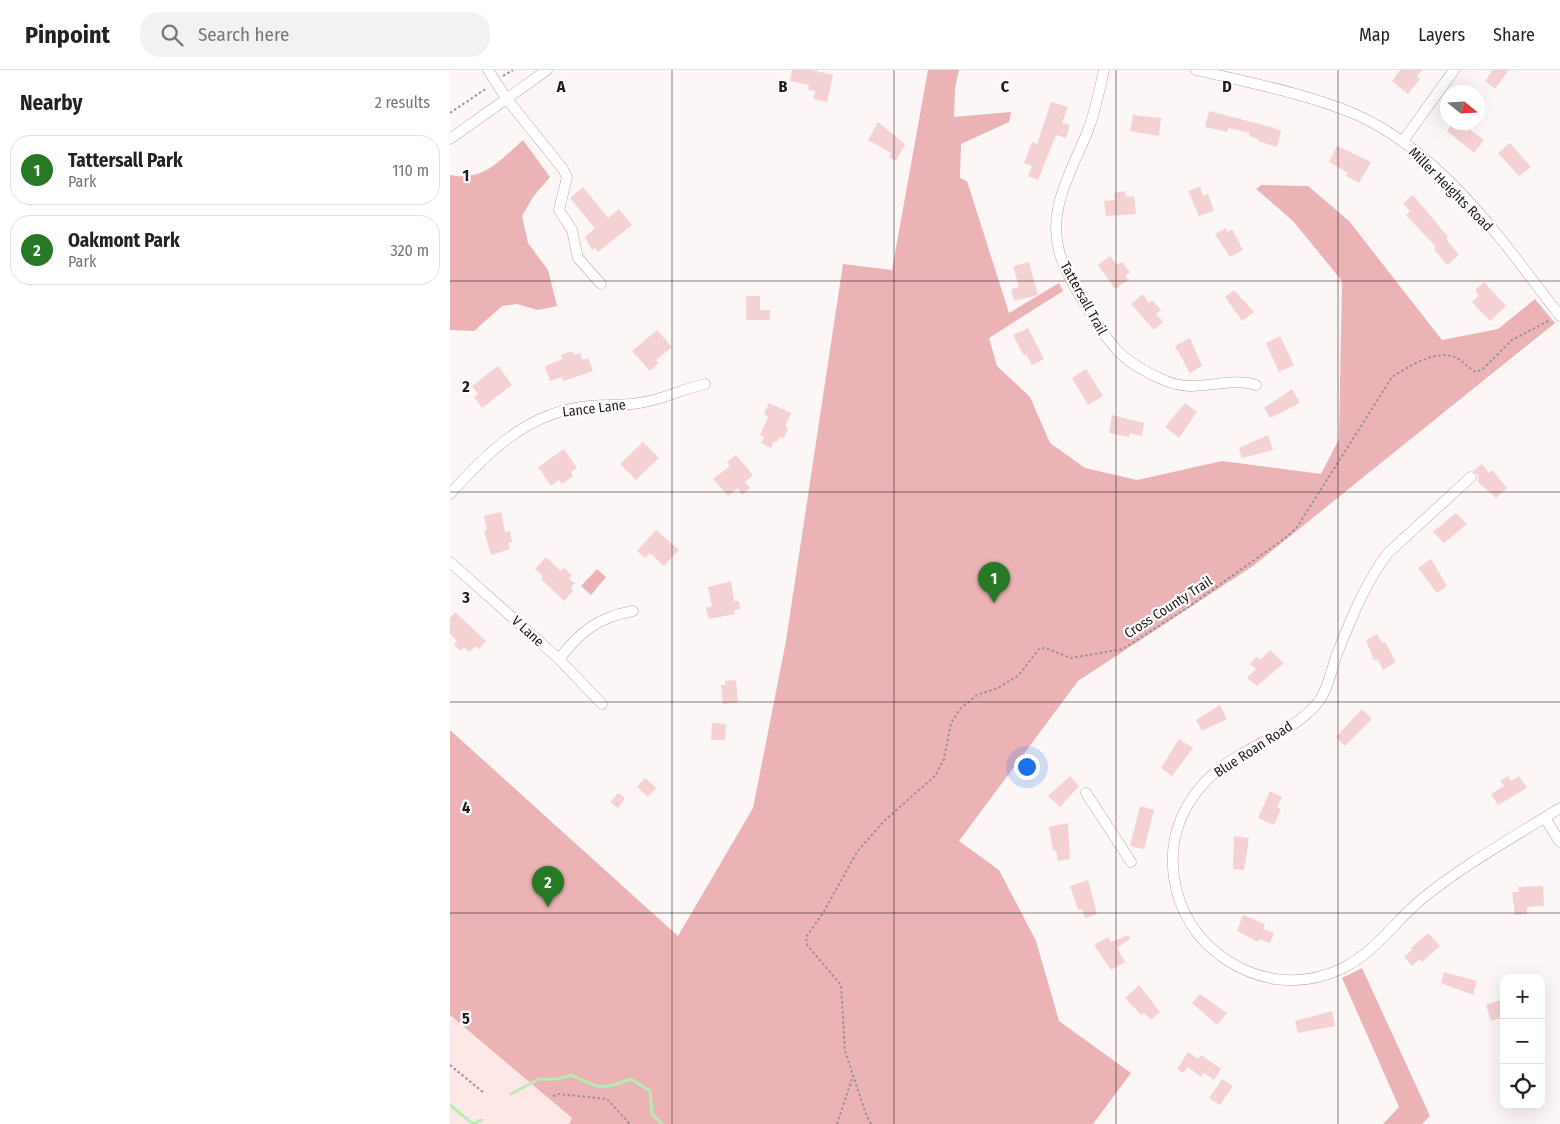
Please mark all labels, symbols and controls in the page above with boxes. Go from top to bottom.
search box [140,12,490,57]
text: Pinpoint [25,21,110,49]
icon: search [158,21,186,49]
text: Search here [198,23,289,46]
text: Map [1359,24,1390,46]
text: Layers [1418,24,1465,46]
text: Share [1493,24,1535,46]
text: A [556,77,566,96]
text: B [779,77,788,96]
text: C [1001,77,1010,96]
text: D [1222,77,1232,96]
north arrow [1440,85,1485,130]
text: Nearby [20,90,82,116]
text: 2 results [375,93,430,112]
street label: Miller Heights Road [1405,144,1496,235]
text: Tattersall Park [68,149,183,172]
text: 1 [34,161,40,180]
text: 110 m [392,161,429,180]
text: 1 [463,166,469,185]
text: Park [68,172,96,191]
text: Oakmont Park [68,229,180,252]
text: 2 [33,241,41,260]
text: 320 m [390,241,429,260]
text: Park [68,252,96,271]
street label: Tattersall Trail [1056,259,1111,338]
text: 2 [461,377,470,396]
street label: Lance Lane [561,396,627,421]
pin: 1 [978,562,1010,603]
street label: Cross County Trail [1121,573,1216,642]
text: 3 [461,588,470,607]
street label: V Lane [508,612,547,650]
street label: Blue Roan Road [1211,718,1296,781]
your location [1014,754,1040,780]
text: 4 [462,798,470,817]
pin: 2 [532,866,564,907]
map controls [1500,974,1545,1109]
button: + [1500,974,1545,1019]
text: 5 [462,1009,470,1028]
button: − [1500,1019,1545,1064]
button: locate [1500,1064,1545,1109]

